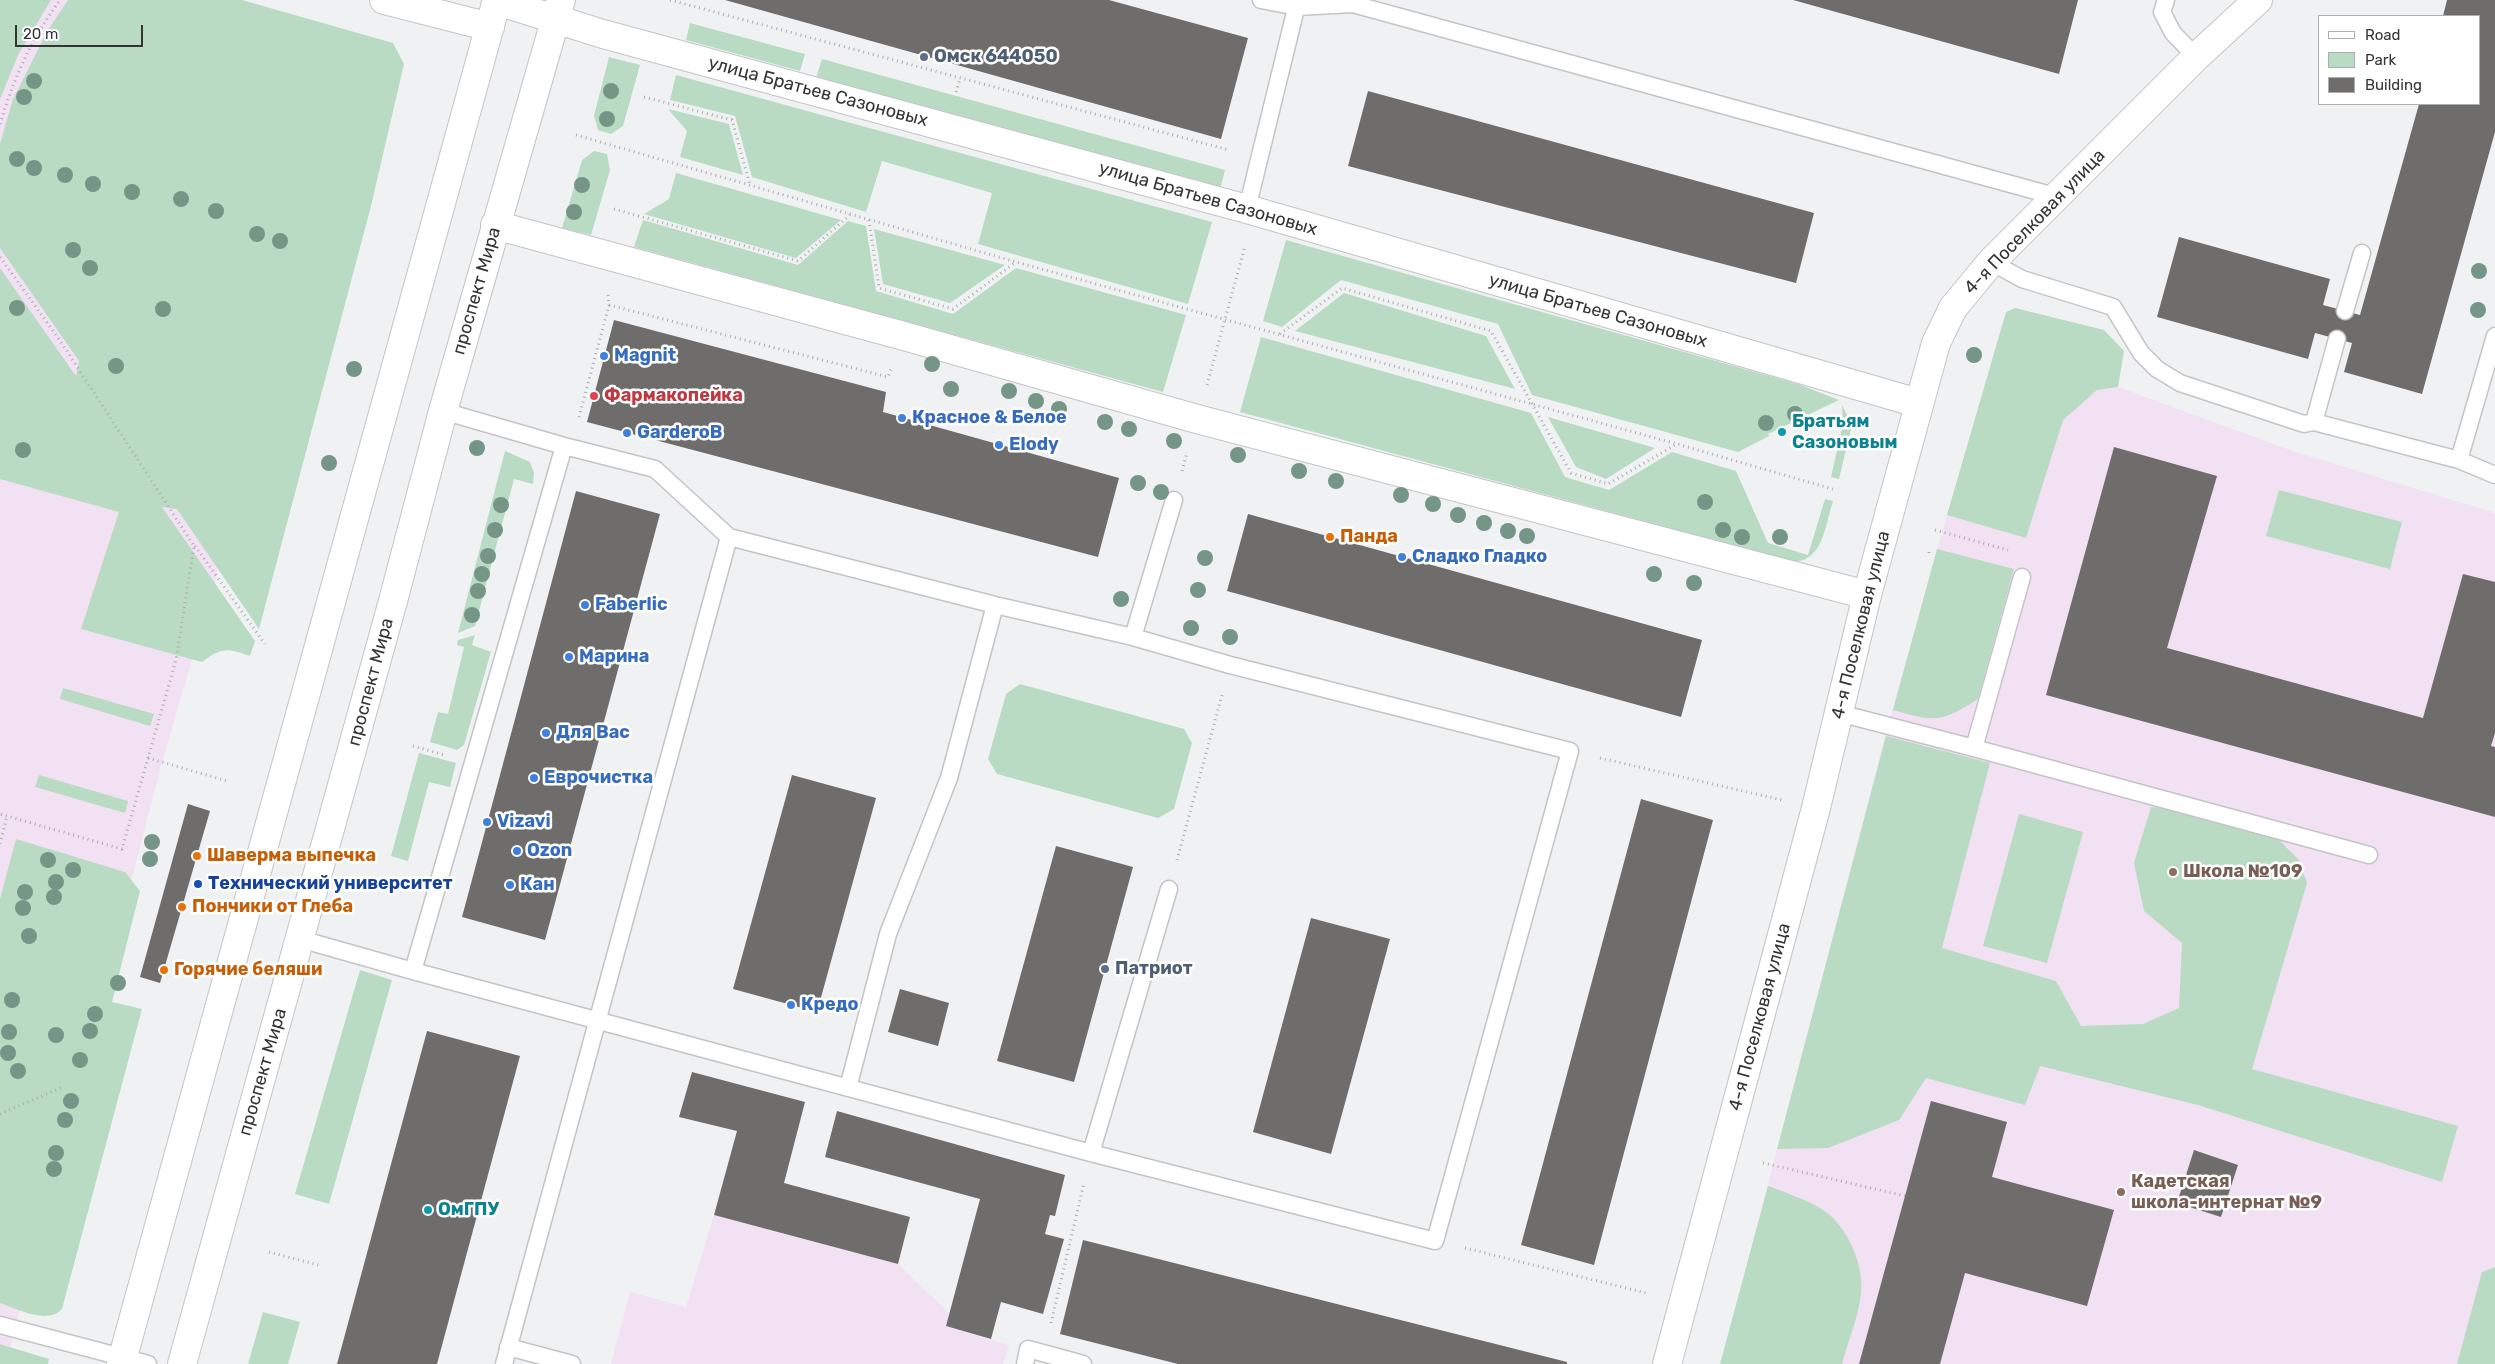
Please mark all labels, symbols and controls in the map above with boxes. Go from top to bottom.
scale bar [18,15,145,47]
legend [2318,15,2480,105]
text: 20 m [23,25,58,43]
text: Road [2365,26,2401,44]
place label: Омск 644050 [934,46,1058,68]
marker: Омск 644050 [918,51,930,63]
text: Park [2365,51,2396,69]
street label: улица Братьев Сазоновых [706,52,930,132]
text: Building [2365,76,2422,94]
street label: 4-я Поселковая улица [1960,145,2110,299]
street label: улица Братьев Сазоновых [1096,157,1320,241]
street label: проспект Мира [448,225,506,357]
street label: улица Братьев Сазоновых [1486,269,1710,353]
place label: Magnit [614,345,676,367]
marker: Magnit [598,350,610,362]
place label: Фармакопейка [604,385,743,407]
marker: Фармакопейка [588,390,600,402]
place label: Красное & Белое [912,407,1067,429]
place label: Братьям Сазоновым [1792,411,1898,454]
marker: Красное & Белое [896,412,908,424]
place label: GarderoB [637,422,722,444]
marker: Братьям Сазоновым [1776,426,1788,438]
marker: GarderoB [621,427,633,439]
place label: Elody [1009,434,1059,456]
marker: Elody [993,439,1005,451]
place label: Панда [1340,526,1398,548]
street label: 4-я Поселковая улица [1827,529,1895,721]
marker: Панда [1324,531,1336,543]
place label: Сладко Гладко [1412,546,1547,568]
marker: Сладко Гладко [1396,551,1408,563]
place label: Faberlic [595,594,668,616]
marker: Faberlic [579,599,591,611]
street label: проспект Мира [344,616,398,748]
place label: Марина [579,646,649,668]
marker: Марина [563,651,575,663]
place label: Для Вас [556,722,630,744]
marker: Для Вас [540,727,552,739]
place label: Еврочистка [544,767,653,789]
marker: Еврочистка [528,772,540,784]
place label: Vizavi [497,811,551,833]
marker: Vizavi [481,816,493,828]
place label: Ozon [527,840,572,862]
place label: Шаверма выпечка [207,845,376,867]
marker: Ozon [511,845,523,857]
marker: Шаверма выпечка [191,850,203,862]
place label: Школа №109 [2183,861,2303,883]
marker: Школа №109 [2167,866,2179,878]
place label: Технический университет [208,873,453,895]
place label: Кан [520,874,555,896]
marker: Технический университет [192,878,204,890]
marker: Кан [504,879,516,891]
place label: Пончики от Глеба [192,896,353,918]
marker: Пончики от Глеба [176,901,188,913]
street label: 4-я Поселковая улица [1725,921,1795,1113]
place label: Патриот [1115,958,1193,980]
place label: Горячие беляши [174,959,323,981]
marker: Патриот [1099,963,1111,975]
marker: Горячие беляши [158,964,170,976]
place label: Кредо [801,994,858,1016]
marker: Кредо [785,999,797,1011]
street label: проспект Мира [234,1006,292,1138]
place label: Кадетская школа-интернат №9 [2131,1171,2322,1214]
marker: Кадетская школа-интернат №9 [2115,1186,2127,1198]
place label: ОмГПУ [438,1199,499,1221]
marker: ОмГПУ [422,1204,434,1216]

